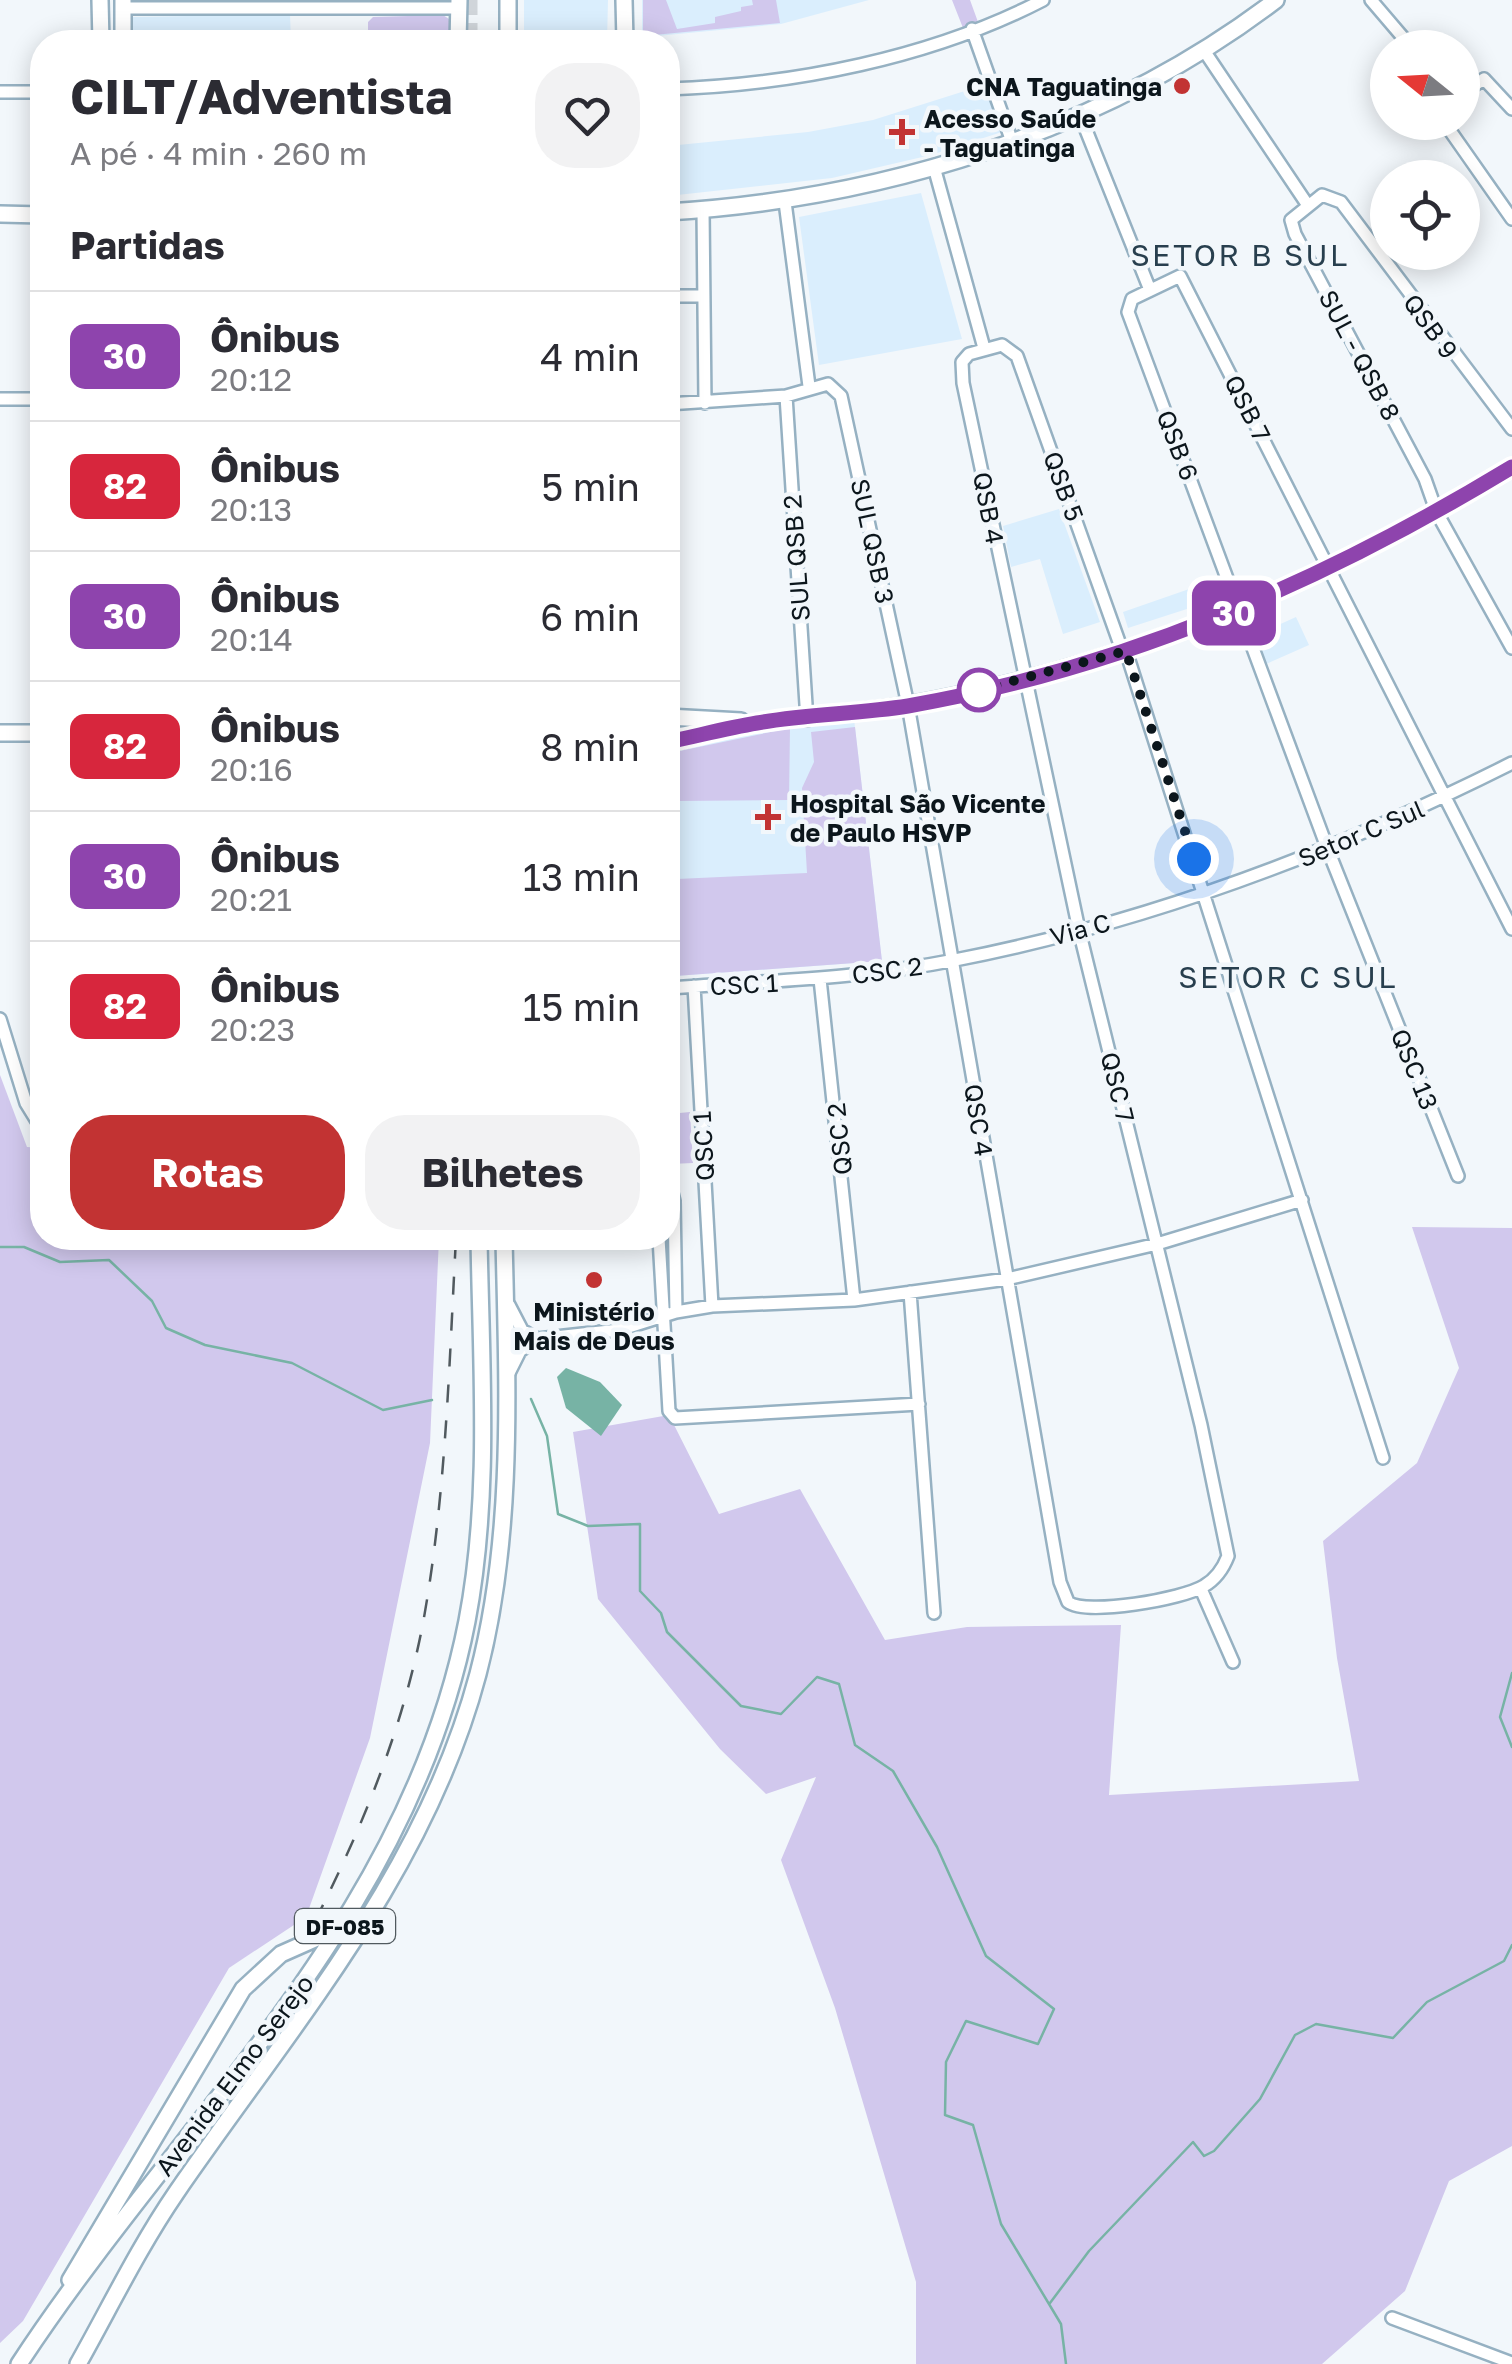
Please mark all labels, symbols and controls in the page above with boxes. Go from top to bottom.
north arrow [1370,30,1480,140]
map controls [1370,30,1480,270]
button: heart [535,63,640,168]
text: CILT/Adventista [70,67,453,125]
place label: CNA Taguatinga [966,71,1162,102]
marker: CNA Taguatinga [1171,75,1193,97]
place label: Acesso Saúde - Taguatinga [924,103,1096,163]
marker: Acesso Saúde - Taguatinga [889,119,915,145]
text: A pé · 4 min · 260 m [70,134,367,172]
button: locate [1370,160,1480,270]
text: Partidas [70,222,225,267]
district label: SETOR B SUL [1130,237,1350,273]
street label: SUL - QSB 8 [1313,284,1407,426]
street label: QSB 9 [1397,288,1465,364]
text: Ônibus [210,315,340,360]
text: 4 min [540,334,640,379]
text: 30 [103,335,147,377]
text: 20:12 [210,360,292,398]
street label: QSB 7 [1218,369,1278,447]
street label: QSB 6 [1151,406,1205,484]
text: Ônibus [210,445,340,490]
street label: QSB 5 [1037,447,1091,525]
text: 5 min [541,464,640,509]
text: 82 [103,465,147,507]
street label: QSB 4 [967,469,1011,547]
street label: SUL QSB 3 [845,476,901,606]
text: 20:13 [210,490,292,528]
street label: SUL QSB 2 [776,494,816,622]
text: Ônibus [210,575,340,620]
line badge: 30 [1189,580,1279,646]
text: 30 [1212,592,1256,634]
text: 6 min [540,594,640,639]
text: 30 [103,595,147,637]
text: 20:14 [210,620,293,658]
unlabelled marker [958,669,1000,711]
text: Ônibus [210,705,340,750]
text: 8 min [540,724,640,769]
text: 82 [103,725,147,767]
text: 20:16 [210,750,293,788]
place label: Hospital São Vicente de Paulo HSVP [790,788,1045,848]
street label: Setor C Sul [1293,793,1429,873]
marker: Hospital São Vicente de Paulo HSVP [755,804,781,830]
your location [1169,834,1219,884]
text: Ônibus [210,835,340,880]
text: 13 min [523,854,640,899]
text: 30 [103,855,147,897]
text: 20:21 [210,880,292,918]
street label: Via C [1047,906,1113,952]
street label: CSC 2 [850,950,924,990]
district label: SETOR C SUL [1178,959,1398,995]
text: Ônibus [210,965,340,1010]
street label: CSC 1 [709,967,779,1001]
text: 15 min [523,984,640,1029]
text: 82 [103,985,147,1027]
text: 20:23 [210,1010,295,1048]
street label: QSC 13 [1385,1024,1445,1114]
street label: QSC 7 [1094,1049,1142,1125]
street label: QSC 4 [958,1082,1000,1158]
street label: QSC 2 [820,1101,858,1177]
street label: QSC 1 [686,1110,720,1182]
button: Rotas [70,1115,345,1230]
button: Bilhetes [365,1115,640,1230]
marker: Ministério Mais de Deus [583,1269,605,1291]
place label: Ministério Mais de Deus [513,1296,675,1356]
road number: DF-085 [295,1909,395,1943]
street label: Avenida Elmo Serejo [148,1968,320,2182]

